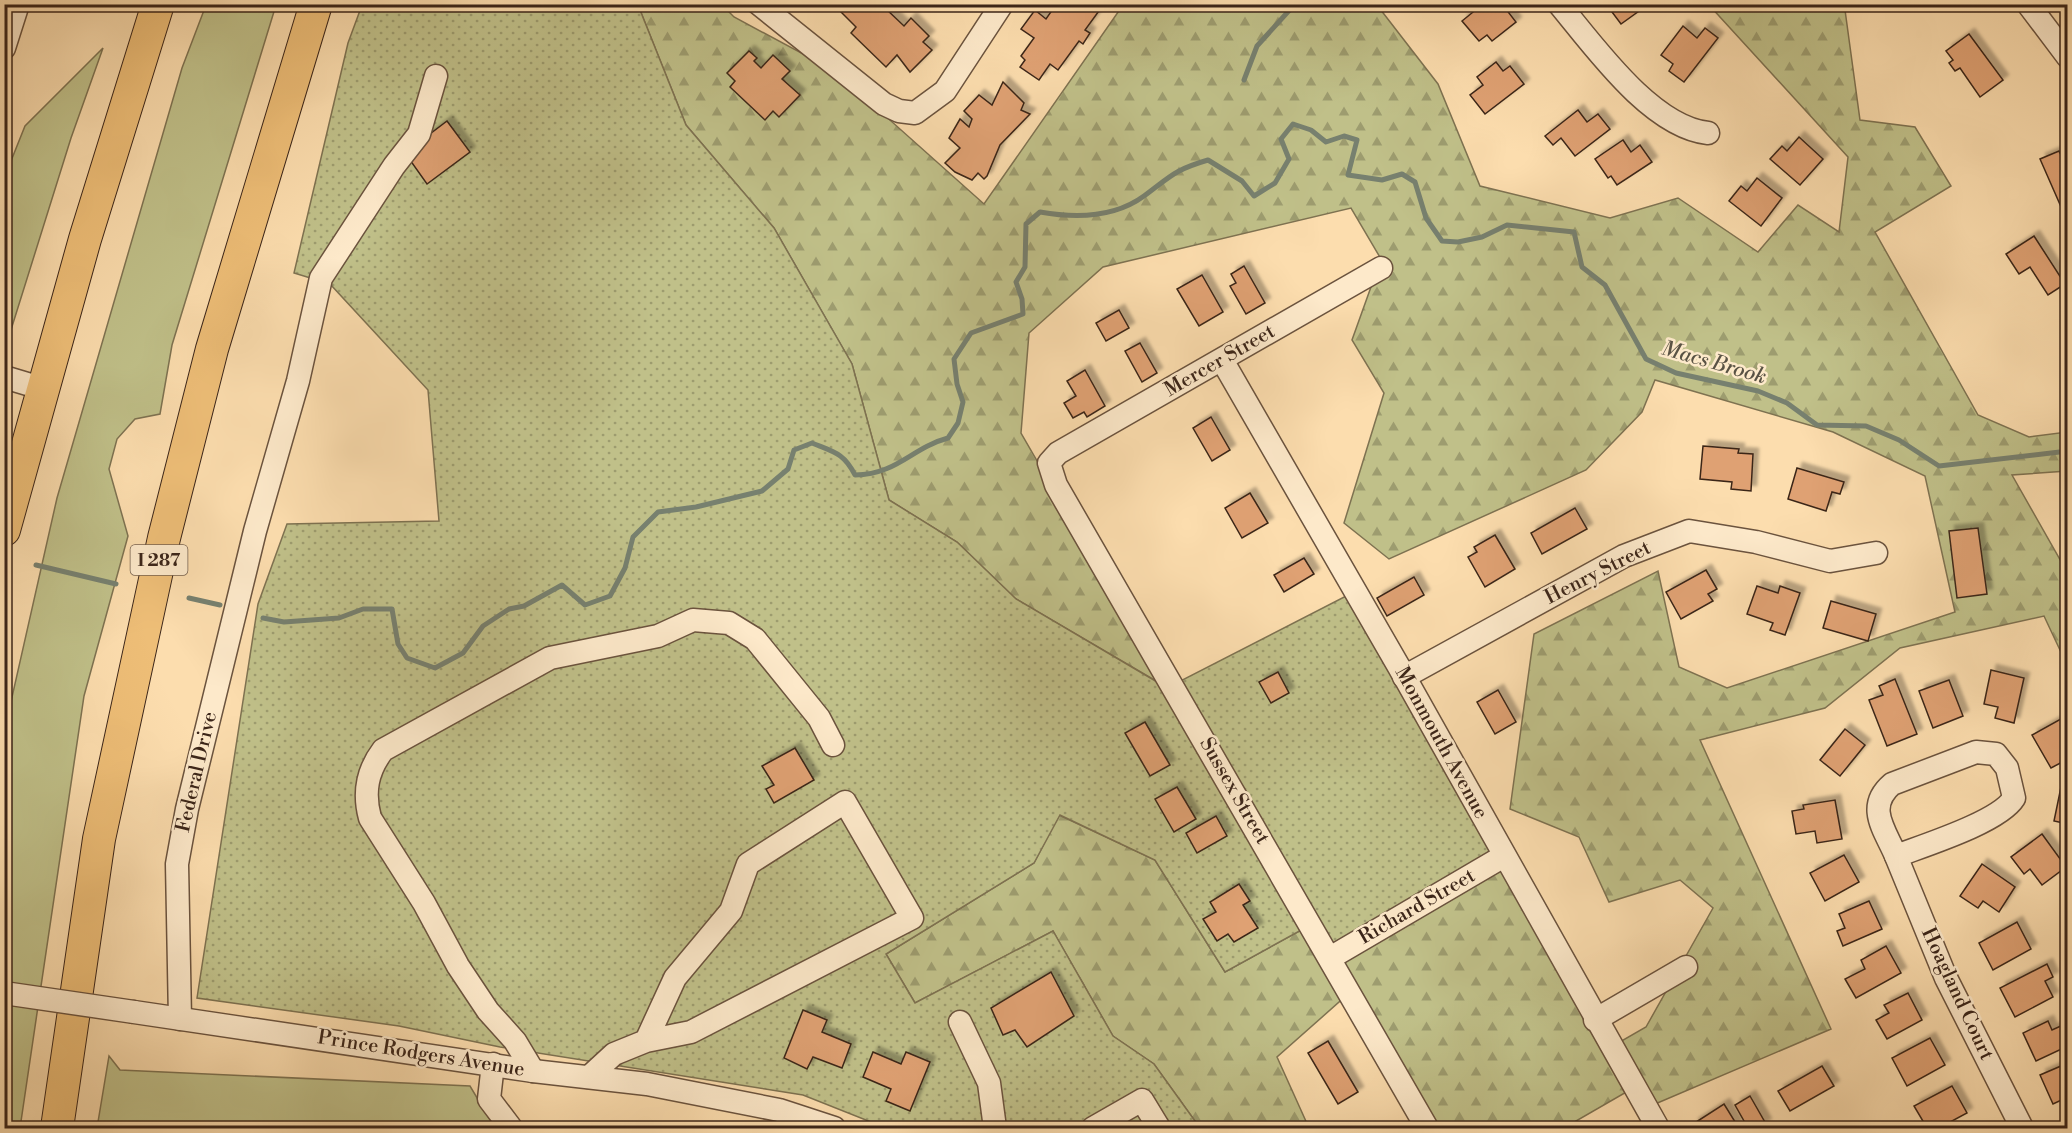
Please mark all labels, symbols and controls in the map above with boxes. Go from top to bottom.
street label: Mercer Street [1160,319,1280,403]
water label: Macs Brook [1659,336,1769,390]
street label: Henry Street [1541,536,1655,610]
road number: I 287 [130,545,188,575]
street label: Monmouth Avenue [1389,662,1493,824]
street label: Federal Drive [171,709,223,835]
street label: Sussex Street [1193,733,1275,849]
street label: Richard Street [1354,864,1480,950]
street label: Hoagland Court [1915,924,1999,1064]
street label: Prince Rodgers Avenue [316,1025,526,1083]

